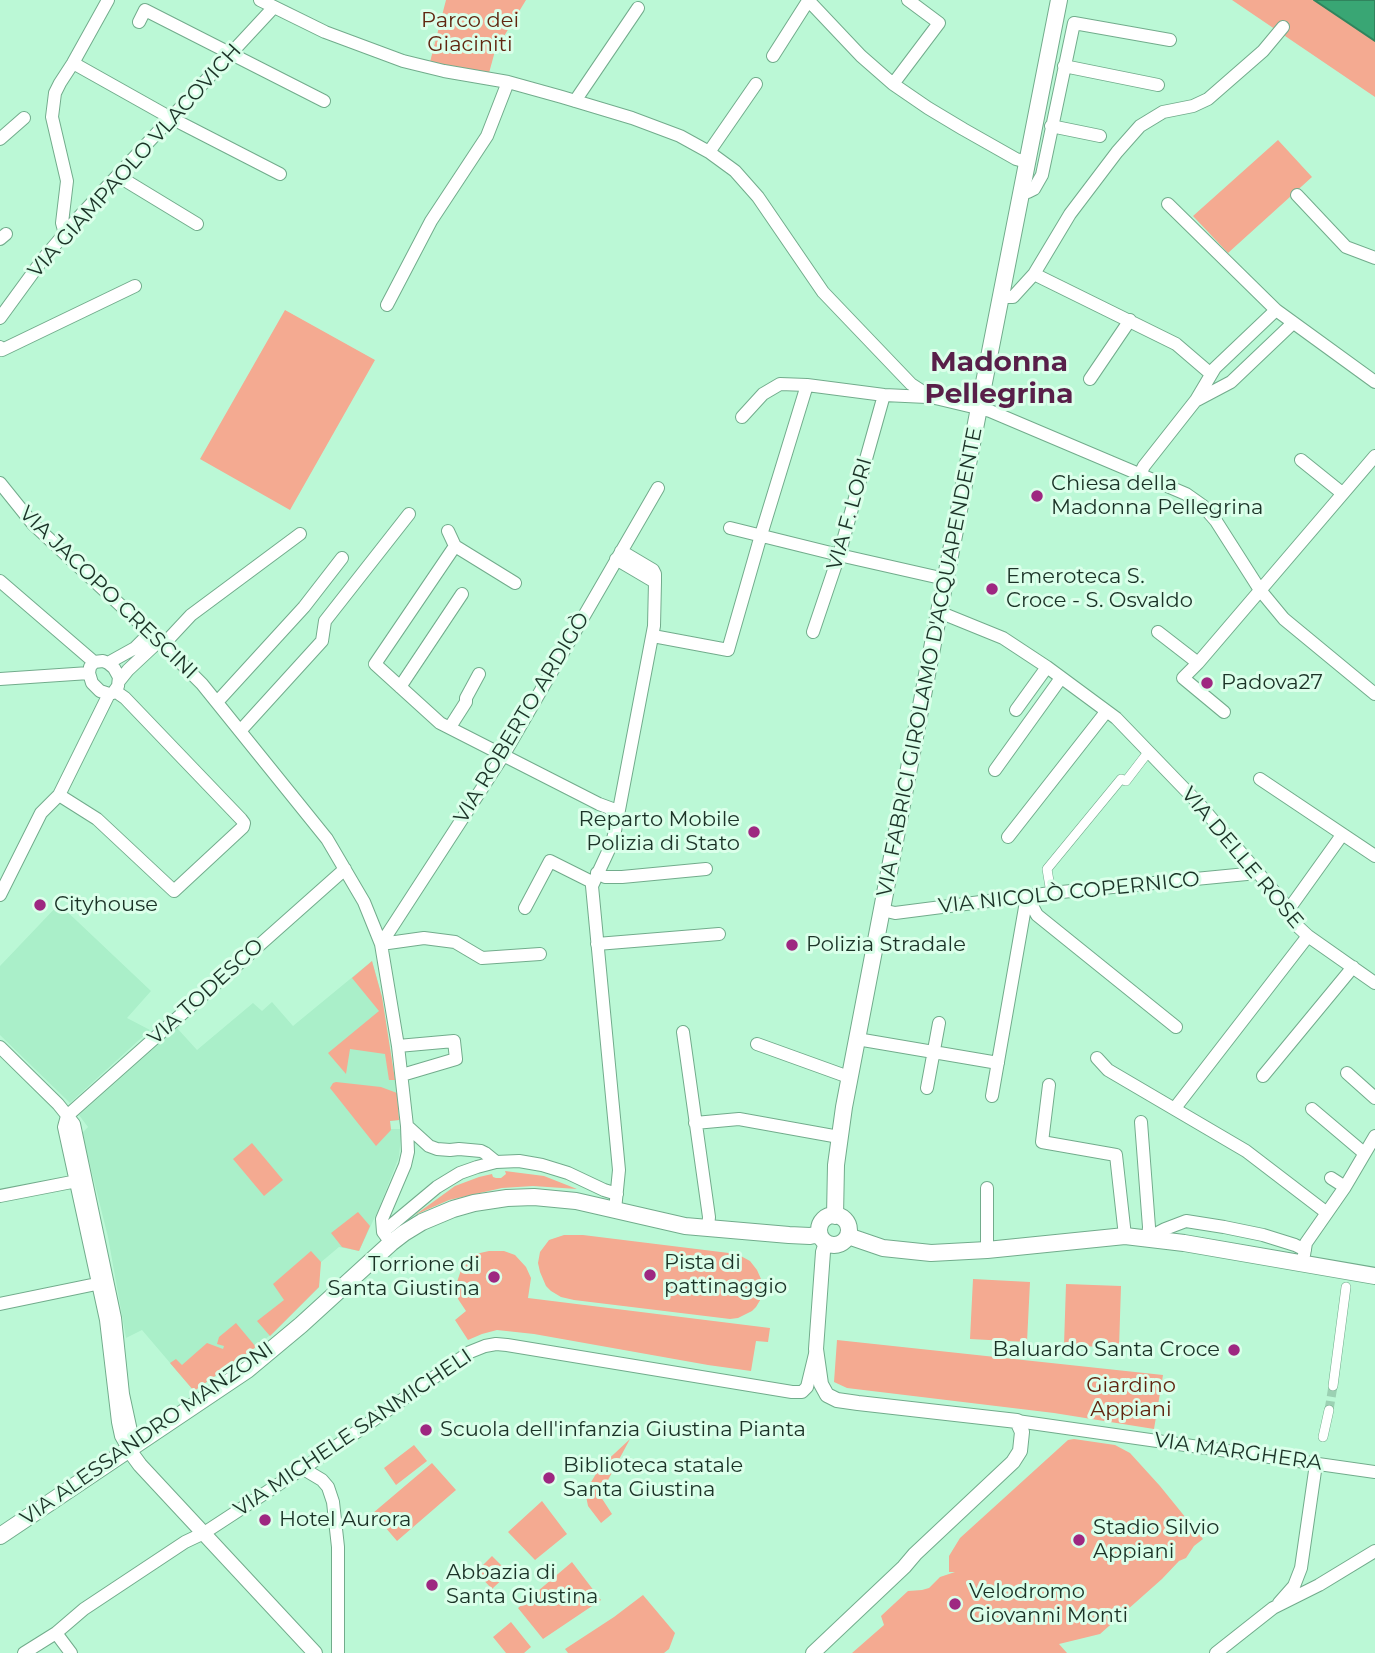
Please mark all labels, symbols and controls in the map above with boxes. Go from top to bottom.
park label: Parco dei Giaciniti [421,8,519,58]
street label: VIA GIAMPAOLO VLACOVICH [23,39,247,283]
district label: Madonna Pellegrina [925,346,1073,412]
street label: VIA FABRICI GIROLAMO D'ACQUAPENDENTE [872,425,988,899]
street label: VIA F. LORI [822,455,878,573]
place label: Chiesa della Madonna Pellegrina [1051,471,1263,521]
marker: Chiesa della Madonna Pellegrina [1029,488,1045,504]
street label: VIA JACOPO CRESCINI [14,501,202,685]
place label: Emeroteca S. Croce - S. Osvaldo [1006,564,1193,614]
marker: Emeroteca S. Croce - S. Osvaldo [984,581,1000,597]
street label: VIA ROBERTO ARDIGÒ [449,608,595,828]
place label: Padova27 [1221,670,1323,696]
marker: Padova27 [1199,675,1215,691]
street label: VIA DELLE ROSE [1176,782,1308,934]
place label: Reparto Mobile Polizia di Stato [579,807,740,857]
marker: Reparto Mobile Polizia di Stato [746,824,762,840]
street label: VIA NICOLÒ COPERNICO [937,867,1201,919]
place label: Cityhouse [54,892,158,918]
marker: Cityhouse [32,897,48,913]
place label: Polizia Stradale [806,932,966,958]
street label: VIA TODESCO [143,934,269,1050]
marker: Polizia Stradale [784,937,800,953]
place label: Pista di pattinaggio [664,1250,787,1300]
place label: Torrione di Santa Giustina [327,1252,480,1302]
marker: Pista di pattinaggio [642,1267,658,1283]
marker: Torrione di Santa Giustina [486,1269,502,1285]
street label: VIA ALESSANDRO MANZONI [16,1337,278,1531]
place label: Baluardo Santa Croce [993,1337,1220,1363]
marker: Baluardo Santa Croce [1226,1342,1242,1358]
street label: VIA MICHELE SANMICHELI [229,1344,477,1522]
park label: Giardino Appiani [1086,1373,1176,1423]
place label: Scuola dell'infanzia Giustina Pianta [440,1417,806,1443]
marker: Scuola dell'infanzia Giustina Pianta [418,1422,434,1438]
street label: VIA MARGHERA [1153,1428,1323,1476]
place label: Biblioteca statale Santa Giustina [563,1453,743,1503]
marker: Biblioteca statale Santa Giustina [541,1470,557,1486]
place label: Hotel Aurora [279,1507,411,1533]
marker: Hotel Aurora [257,1512,273,1528]
place label: Stadio Silvio Appiani [1093,1515,1219,1565]
marker: Stadio Silvio Appiani [1071,1532,1087,1548]
place label: Abbazia di Santa Giustina [446,1560,599,1610]
marker: Abbazia di Santa Giustina [424,1577,440,1593]
place label: Velodromo Giovanni Monti [969,1579,1128,1629]
marker: Velodromo Giovanni Monti [947,1596,963,1612]

